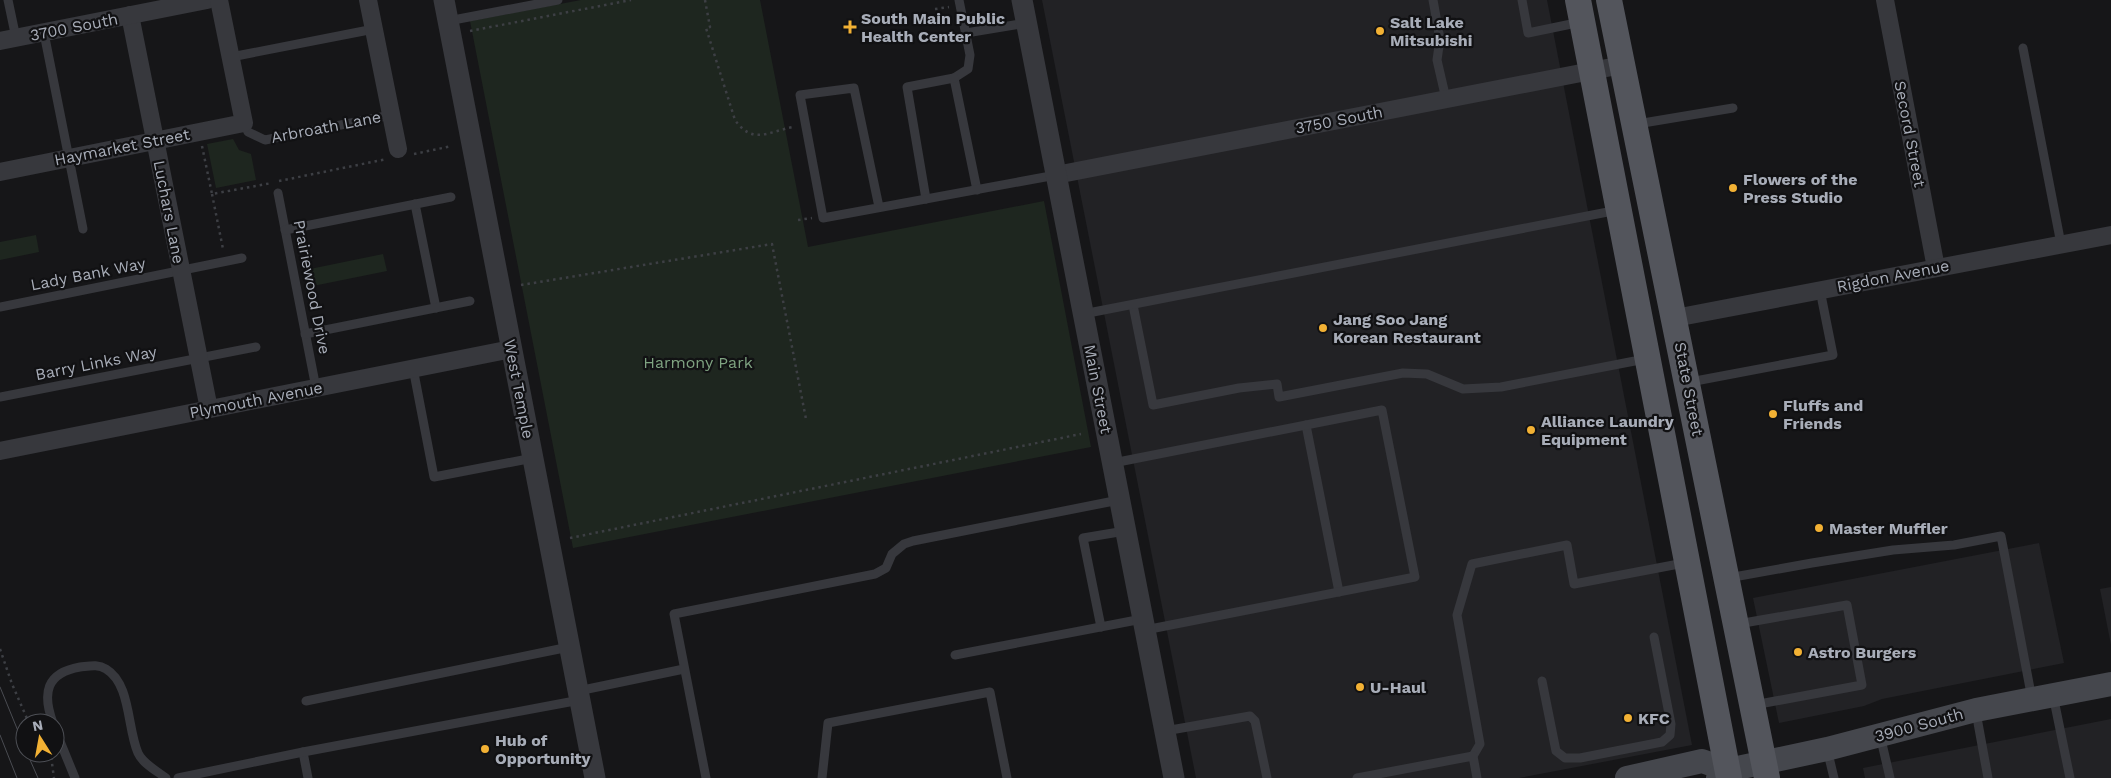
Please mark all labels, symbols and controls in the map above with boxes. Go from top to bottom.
street label: 3700 South [28,9,120,45]
place label: South Main Public Health Center [861,9,1005,46]
place label: Salt Lake Mitsubishi [1390,13,1472,50]
marker: South Main Public Health Center [843,20,857,34]
marker: Salt Lake Mitsubishi [1374,25,1386,37]
street label: Secord Street [1890,79,1930,189]
street label: 3750 South [1294,102,1384,138]
street label: Arbroath Lane [269,107,383,147]
street label: Haymarket Street [53,125,192,169]
street label: Luchars Lane [150,159,188,265]
place label: Flowers of the Press Studio [1743,170,1857,207]
marker: Flowers of the Press Studio [1727,182,1739,194]
street label: Prairiewood Drive [290,218,334,356]
street label: Lady Bank Way [29,253,148,294]
street label: Rigdon Avenue [1835,256,1951,296]
place label: Jang Soo Jang Korean Restaurant [1333,310,1481,347]
marker: Jang Soo Jang Korean Restaurant [1317,322,1329,334]
street label: West Temple [500,338,538,440]
street label: State Street [1671,340,1707,438]
street label: Barry Links Way [34,342,159,384]
street label: Main Street [1080,343,1116,435]
park label: Harmony Park [643,353,753,372]
street label: Plymouth Avenue [188,378,324,422]
place label: Fluffs and Friends [1783,396,1863,433]
marker: Fluffs and Friends [1767,408,1779,420]
place label: Alliance Laundry Equipment [1541,412,1675,449]
marker: Alliance Laundry Equipment [1525,424,1537,436]
place label: Master Muffler [1829,519,1948,538]
marker: Master Muffler [1813,522,1825,534]
place label: Astro Burgers [1808,643,1917,662]
marker: Astro Burgers [1792,646,1804,658]
place label: U-Haul [1370,678,1427,697]
marker: U-Haul [1354,681,1366,693]
street label: 3900 South [1873,704,1965,746]
place label: KFC [1638,709,1670,728]
marker: KFC [1622,712,1634,724]
north arrow [15,713,65,763]
text: N [31,716,44,734]
place label: Hub of Opportunity [495,731,592,768]
marker: Hub of Opportunity [479,743,491,755]

